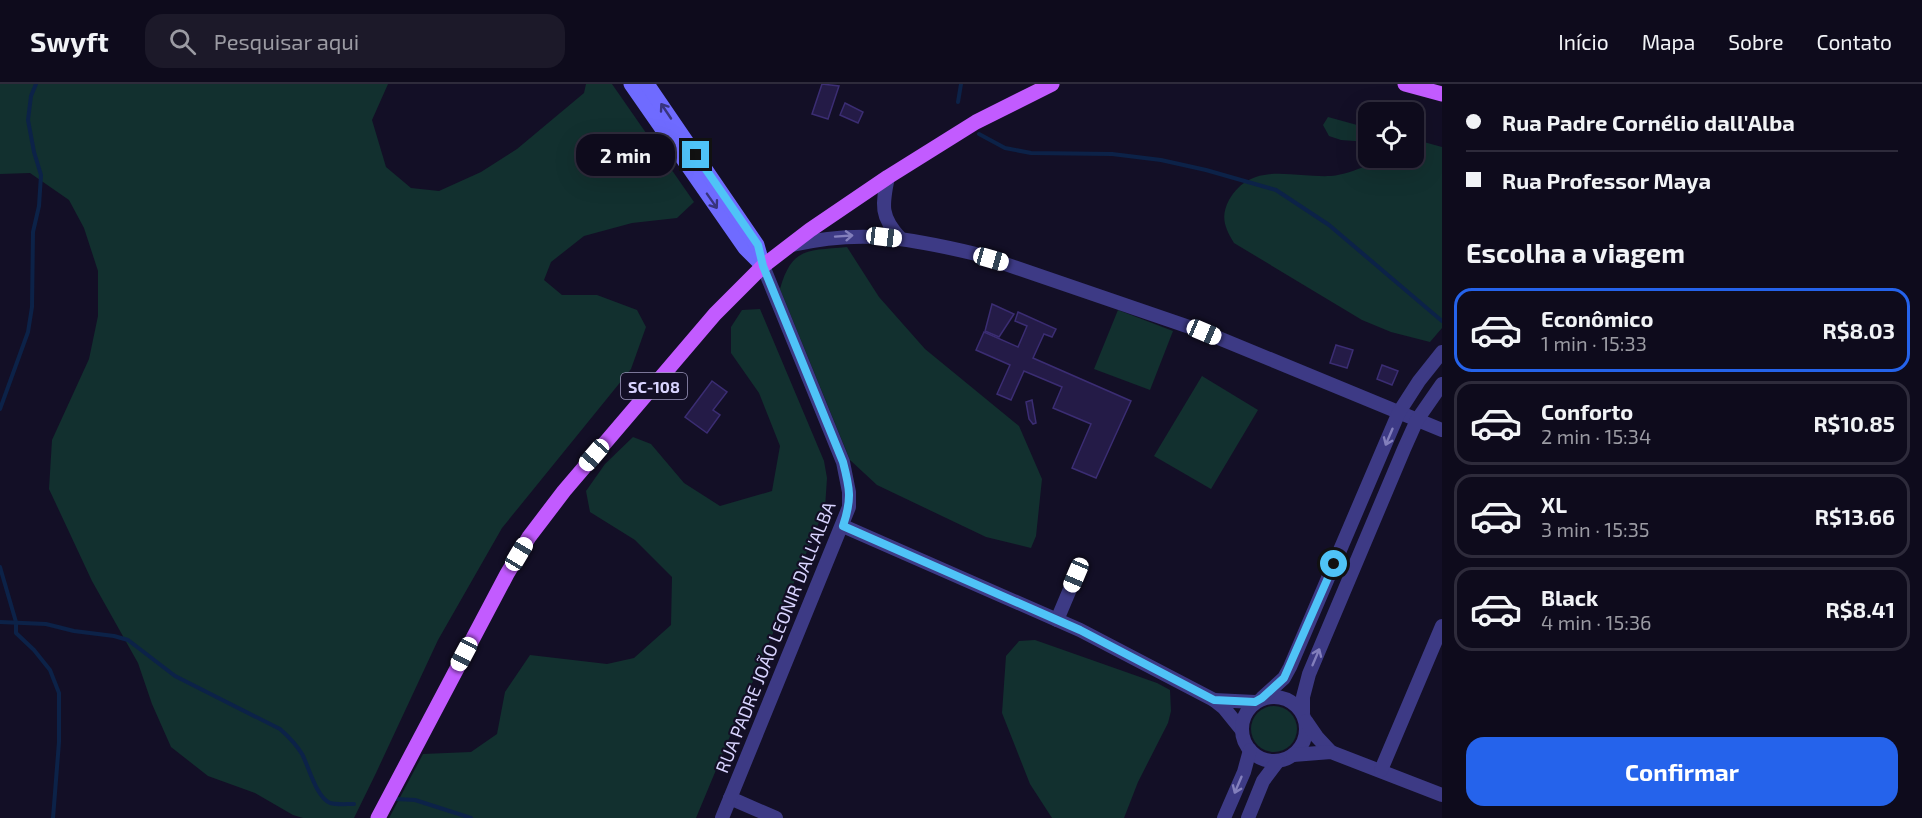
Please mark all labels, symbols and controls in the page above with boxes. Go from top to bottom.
search box [145,14,565,68]
text: Swyft [30,24,109,58]
icon: search [166,25,199,58]
text: Pesquisar aqui [214,28,359,54]
text: Início [1558,29,1609,54]
text: Mapa [1642,29,1695,54]
text: Sobre [1728,29,1783,54]
text: Contato [1816,29,1892,54]
map controls [1358,102,1424,168]
button: locate [1358,102,1424,168]
one-way arrow [660,103,672,119]
text: Rua Padre Cornélio dall'Alba [1502,109,1795,135]
callout: 2 min [576,134,675,176]
route end [682,141,709,168]
text: 2 min [600,143,651,167]
text: Rua Professor Maya [1502,167,1711,193]
one-way arrow [706,193,718,209]
car [865,226,903,248]
one-way arrow [834,231,854,242]
text: Escolha a viagem [1466,236,1685,268]
car [971,245,1011,273]
icon: car [1469,303,1523,357]
text: Econômico [1541,305,1653,331]
car [1184,317,1224,347]
text: R$8.03 [1823,317,1895,343]
text: 1 min · 15:33 [1541,331,1647,355]
road number: SC-108 [621,373,687,399]
icon: car [1469,396,1523,450]
text: Conforto [1541,398,1633,424]
text: R$10.85 [1813,410,1895,436]
text: 2 min · 15:34 [1541,424,1651,448]
one-way arrow [1382,428,1393,446]
car [575,436,613,474]
icon: car [1469,489,1523,543]
text: XL [1541,491,1567,517]
street label: RUA PADRE JOÃO LEONIR DALL'ALBA [710,497,840,776]
text: R$13.66 [1815,503,1895,529]
text: 3 min · 15:35 [1541,517,1650,541]
car [502,534,536,574]
route start [1320,550,1347,577]
car [1061,555,1091,595]
icon: car [1469,582,1523,636]
text: Black [1541,584,1598,610]
text: R$8.41 [1826,596,1895,622]
text: 4 min · 15:36 [1541,610,1651,634]
car [448,634,480,674]
one-way arrow [1311,648,1322,667]
button: Confirmar [1466,737,1898,806]
one-way arrow [1232,775,1243,793]

